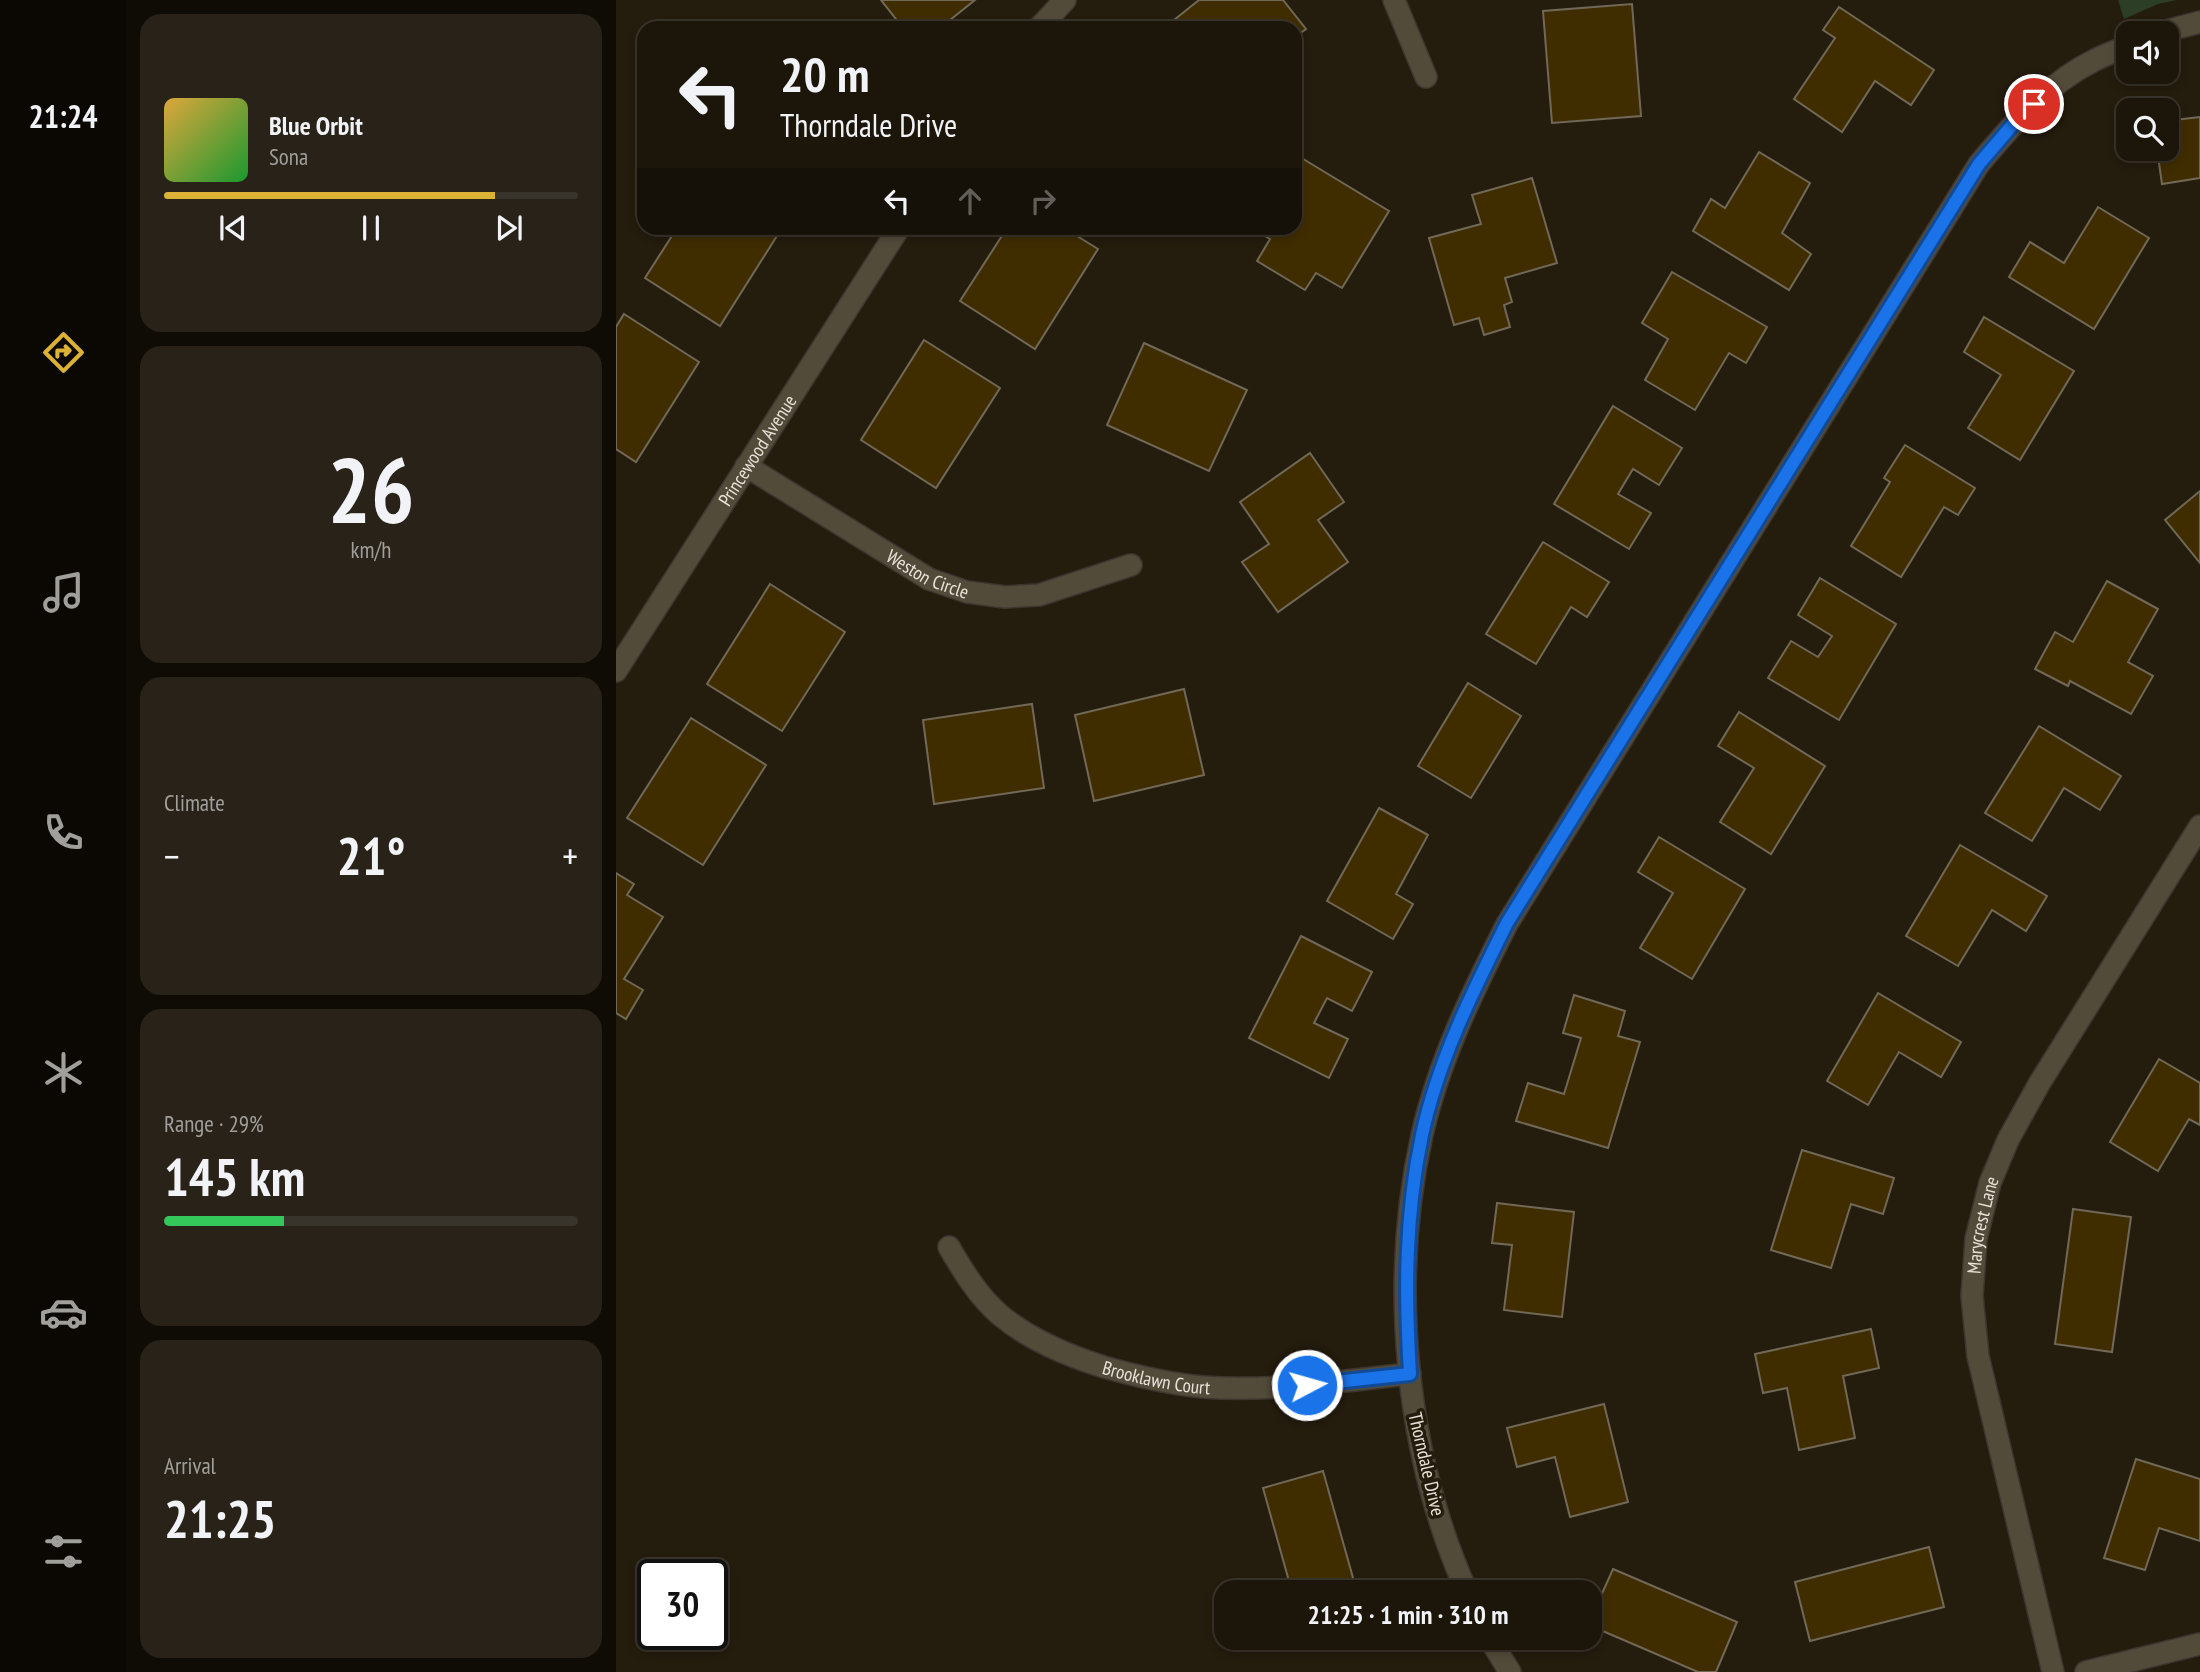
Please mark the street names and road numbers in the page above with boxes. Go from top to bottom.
street label: Princewood Avenue [713,390,801,510]
street label: Weston Circle [882,544,972,604]
street label: Marycrest Lane [1962,1172,2004,1275]
street label: Brooklawn Court [1100,1355,1212,1399]
street label: Thorndale Drive [1403,1410,1451,1518]

